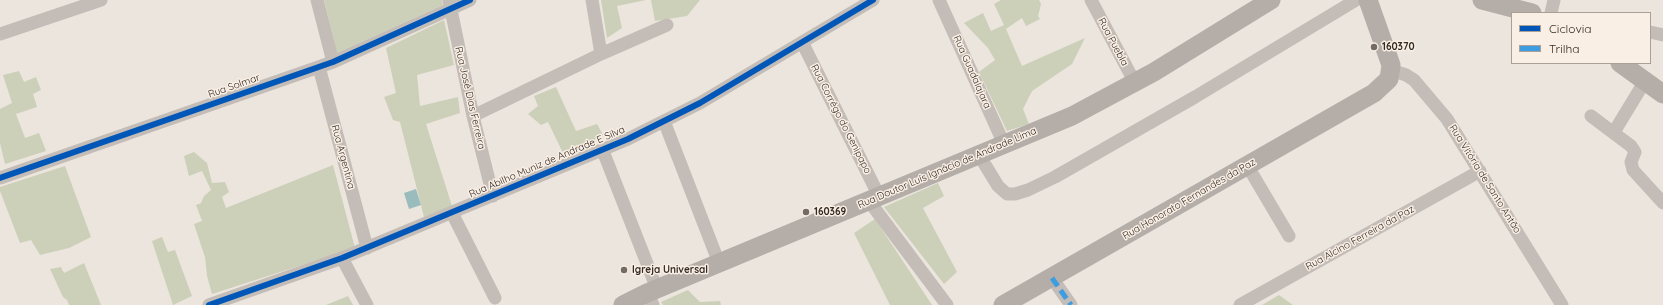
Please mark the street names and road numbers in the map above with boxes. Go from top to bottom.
street label: Rua Puebla [1095,16,1131,68]
street label: Rua Guadalajara [950,34,994,110]
street label: Rua José Dias Ferreira [452,46,488,150]
street label: Rua Corrégo do Genipapo [808,62,874,176]
street label: Rua Solmar [206,72,262,100]
street label: Rua Vitória de Santo Antão [1447,122,1523,236]
street label: Rua Argentina [329,124,357,190]
street label: Rua Abilho Muniz de Andrade E Silva [467,124,627,200]
street label: Rua Doutor Luís Ignácio de Andrade Lima [856,125,1038,211]
street label: Rua Honorato Fernandes da Paz [1120,156,1258,242]
street label: Rua Alcino Ferreira da Paz [1304,203,1416,273]

